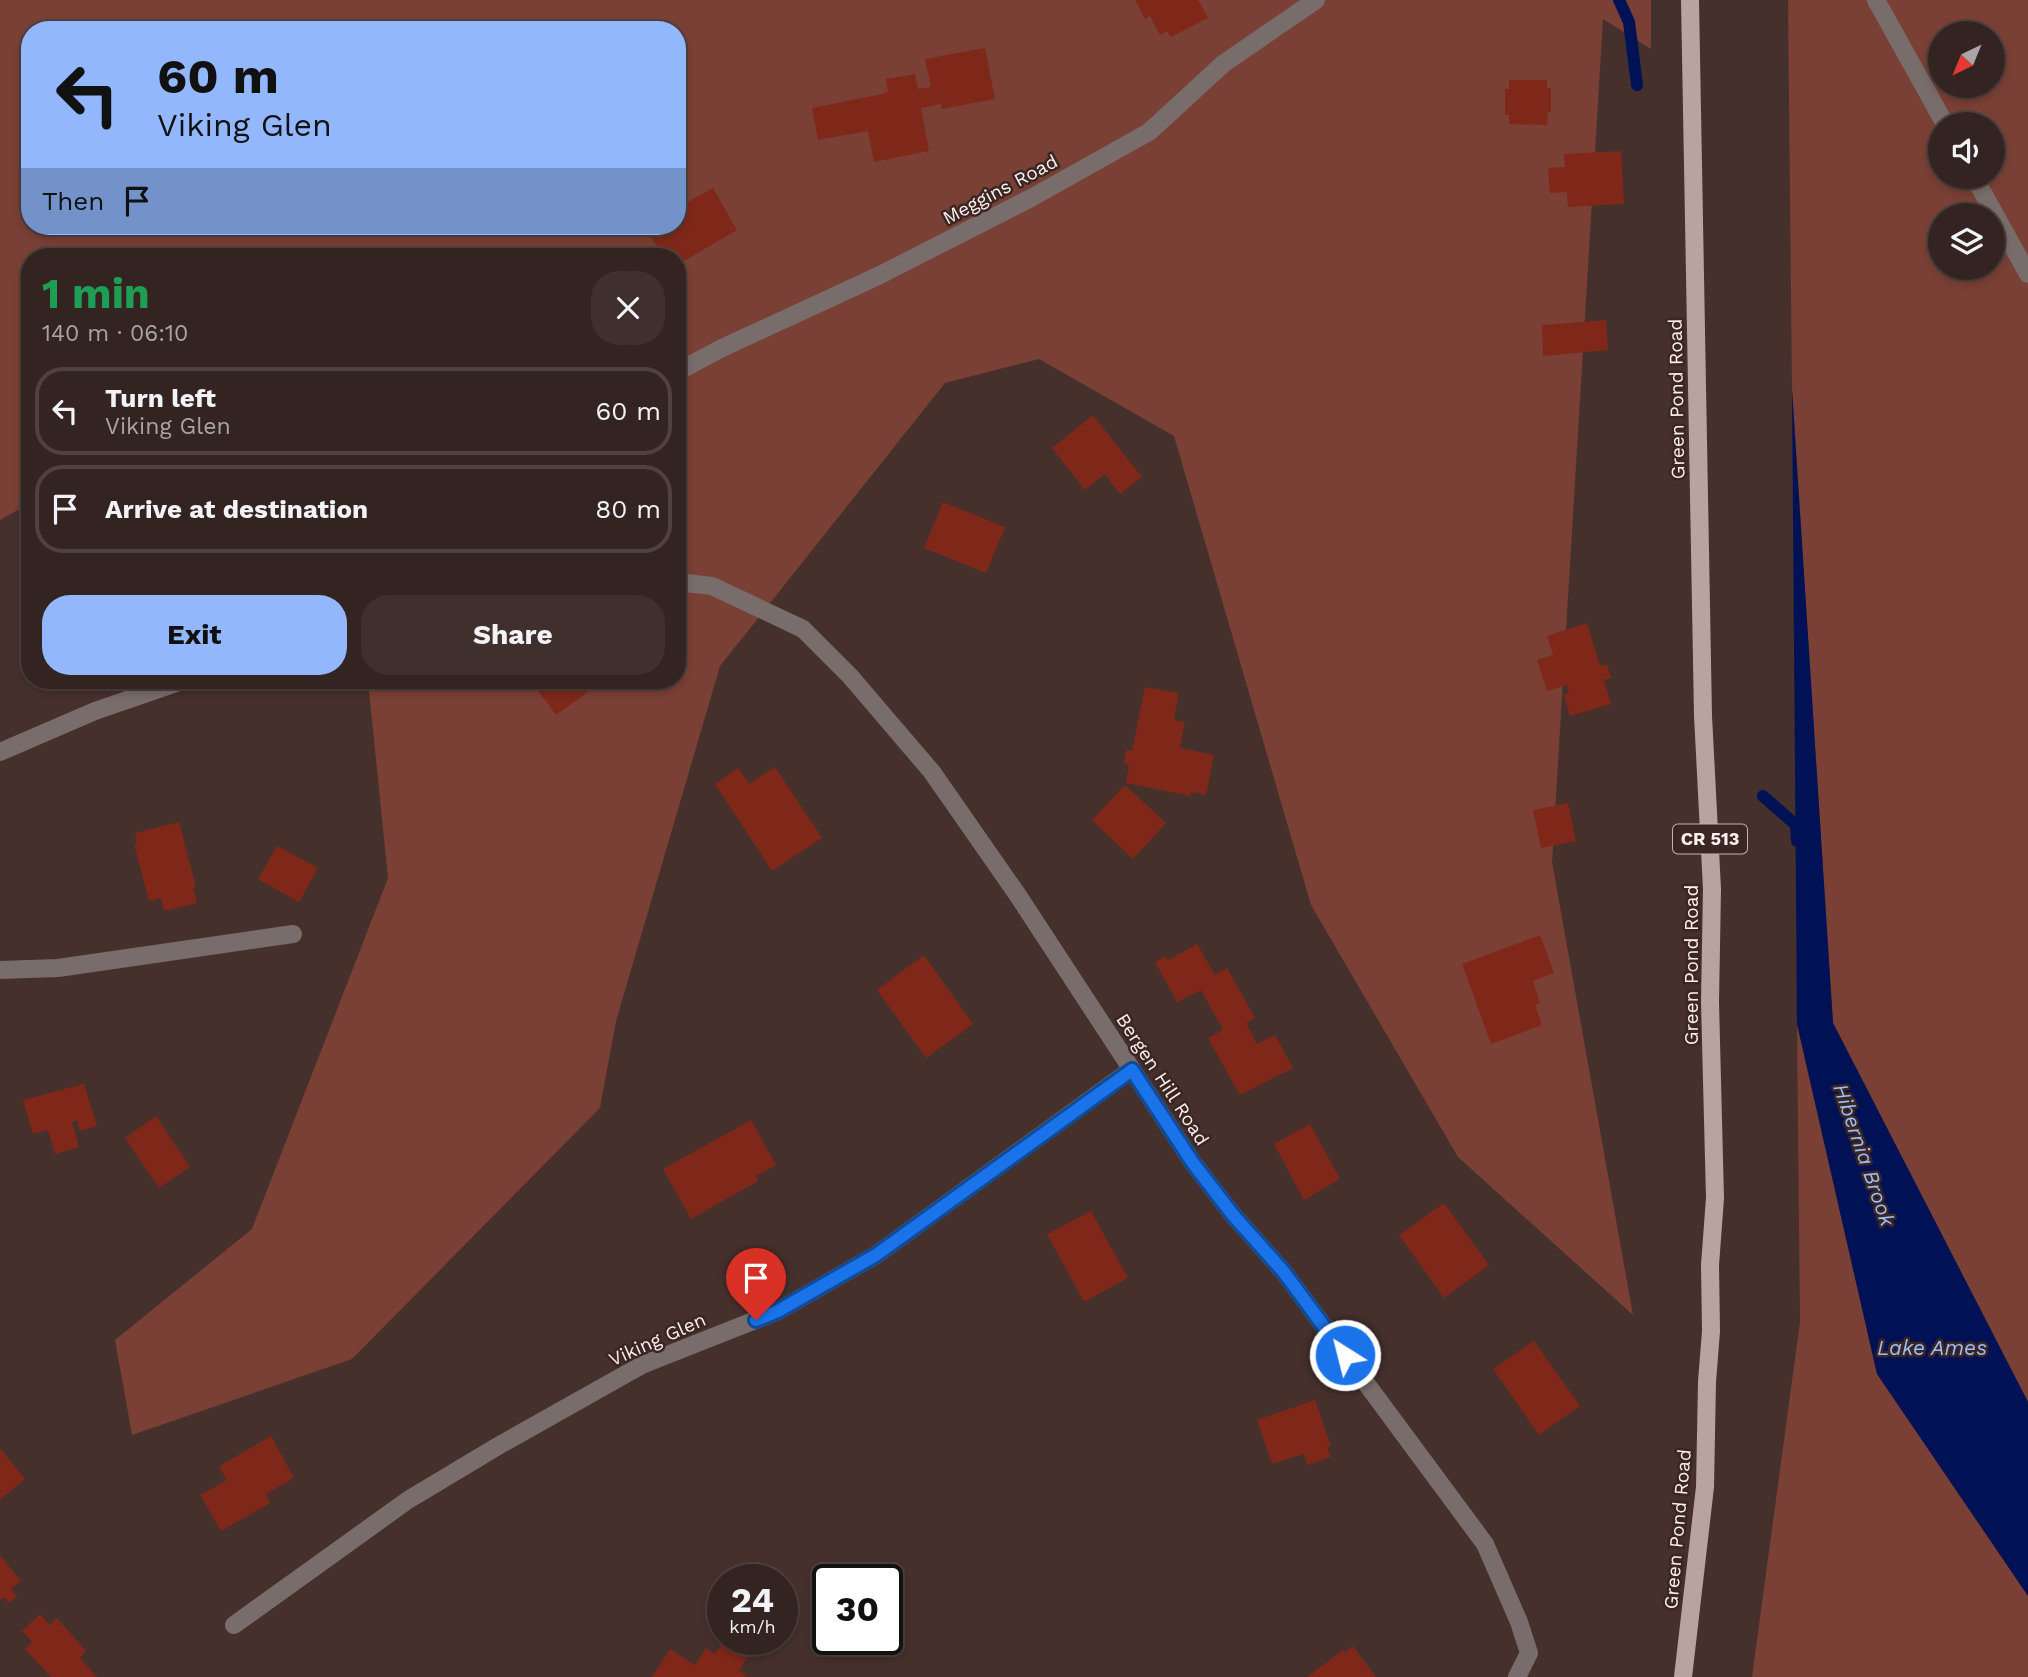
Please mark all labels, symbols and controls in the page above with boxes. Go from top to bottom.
north arrow [1928,21,2006,98]
map controls [1928,21,2005,280]
text: 60 m [157,47,279,105]
icon: left [42,49,133,140]
text: Viking Glen [157,106,332,144]
button: sound [1928,112,2005,189]
street label: Meggins Road [939,149,1062,229]
icon: arrive [118,182,156,220]
text: Then [42,186,104,216]
button: layers [1928,203,2005,280]
text: 1 min [42,269,150,318]
button: close [591,271,665,345]
street label: Green Pond Road [1664,318,1689,480]
text: 140 m · 06:10 [42,320,188,347]
text: Turn left [105,383,216,413]
icon: left [46,392,84,430]
text: 60 m [595,396,661,426]
text: Viking Glen [105,413,231,440]
icon: arrive [46,490,84,528]
text: Arrive at destination [105,494,368,524]
text: 80 m [595,494,661,524]
button: Exit [42,595,347,675]
button: Share [361,595,665,675]
road number: CR 513 [1673,824,1747,854]
street label: Green Pond Road [1680,885,1703,1045]
street label: Bergen Hill Road [1111,1009,1214,1150]
water label: Hibernia Brook [1828,1080,1901,1230]
pin [726,1248,786,1320]
icon: arrive [737,1259,775,1297]
street label: Viking Glen [605,1308,709,1371]
position arrow [1308,1318,1382,1392]
water label: Lake Ames [1877,1335,1987,1360]
street label: Green Pond Road [1659,1448,1696,1610]
speed limit sign: 30 [812,1564,903,1655]
text: 24 [731,1579,774,1621]
text: km/h [729,1616,776,1637]

